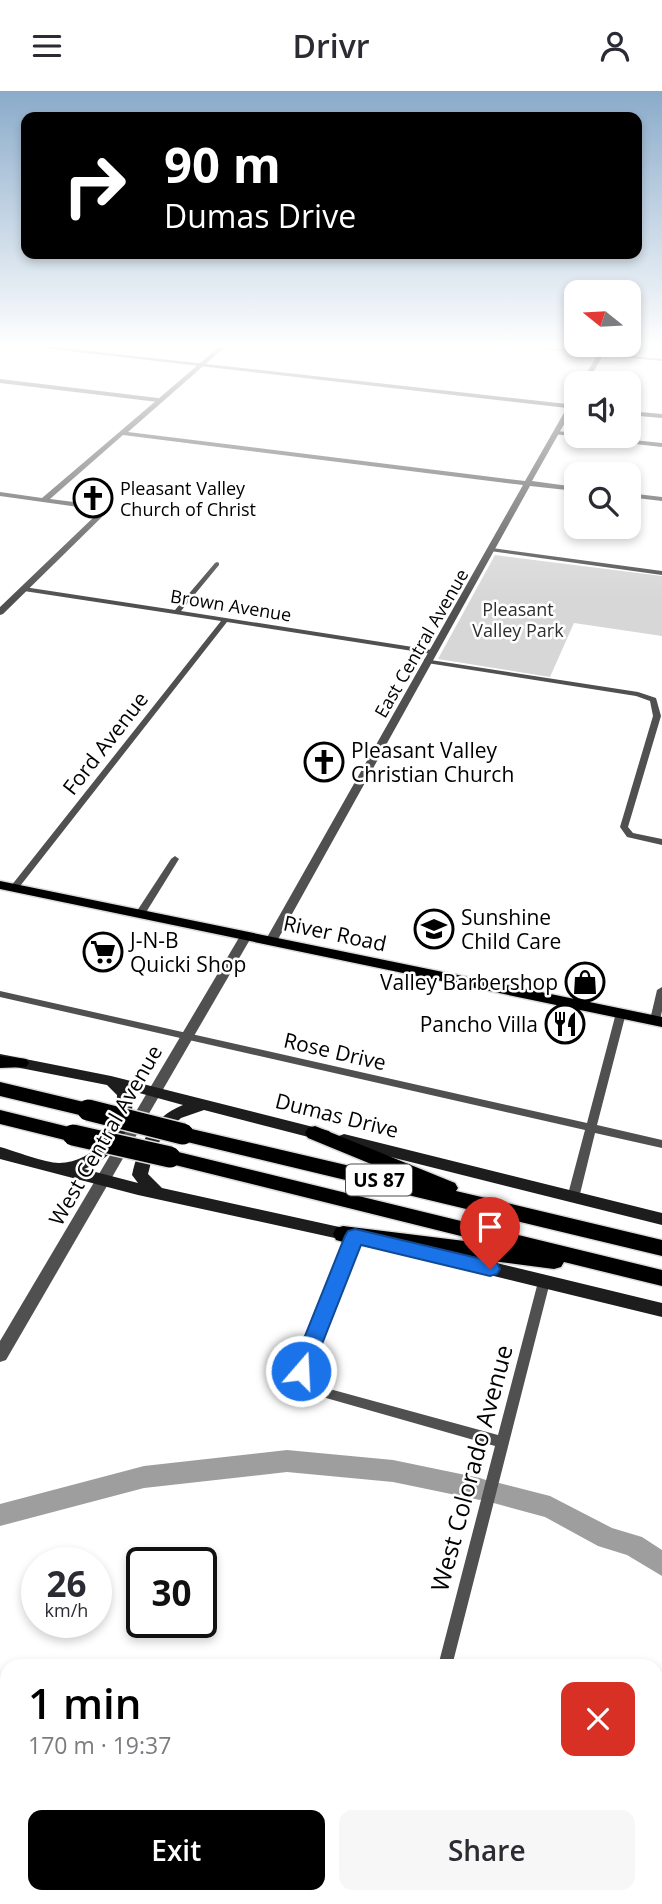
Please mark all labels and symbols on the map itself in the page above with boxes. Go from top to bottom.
north arrow [564,280,640,357]
place label: Pleasant Valley Church of Christ [120,476,256,521]
church icon: Pleasant Valley Church of Christ [72,477,114,519]
street label: East Central Avenue [369,564,473,722]
street label: Brown Avenue [169,584,293,626]
park label: Pleasant Valley Park [472,597,564,642]
street label: Ford Avenue [56,686,154,800]
place label: Pleasant Valley Christian Church [351,736,514,788]
church icon: Pleasant Valley Christian Church [303,741,345,783]
place label: Sunshine Child Care [461,903,561,955]
street label: River Road [281,908,389,958]
school or university icon: Sunshine Child Care [413,908,455,950]
place label: J-N-B Quicki Shop [128,926,246,978]
supermarket icon: J-N-B Quicki Shop [82,931,124,973]
shop icon: Valley Barbershop [564,961,606,1003]
place label: Valley Barbershop [380,968,558,996]
restaurant icon: Pancho Villa [544,1003,586,1045]
place label: Pancho Villa [420,1010,538,1038]
street label: Rose Drive [281,1026,389,1076]
street label: West Central Avenue [42,1040,168,1230]
street label: Dumas Drive [272,1086,402,1144]
road number: US 87 [346,1165,412,1196]
pin [460,1197,520,1269]
position arrow [264,1334,338,1408]
street label: West Colorado Avenue [422,1341,520,1595]
speed limit sign: 30 [126,1547,217,1638]

